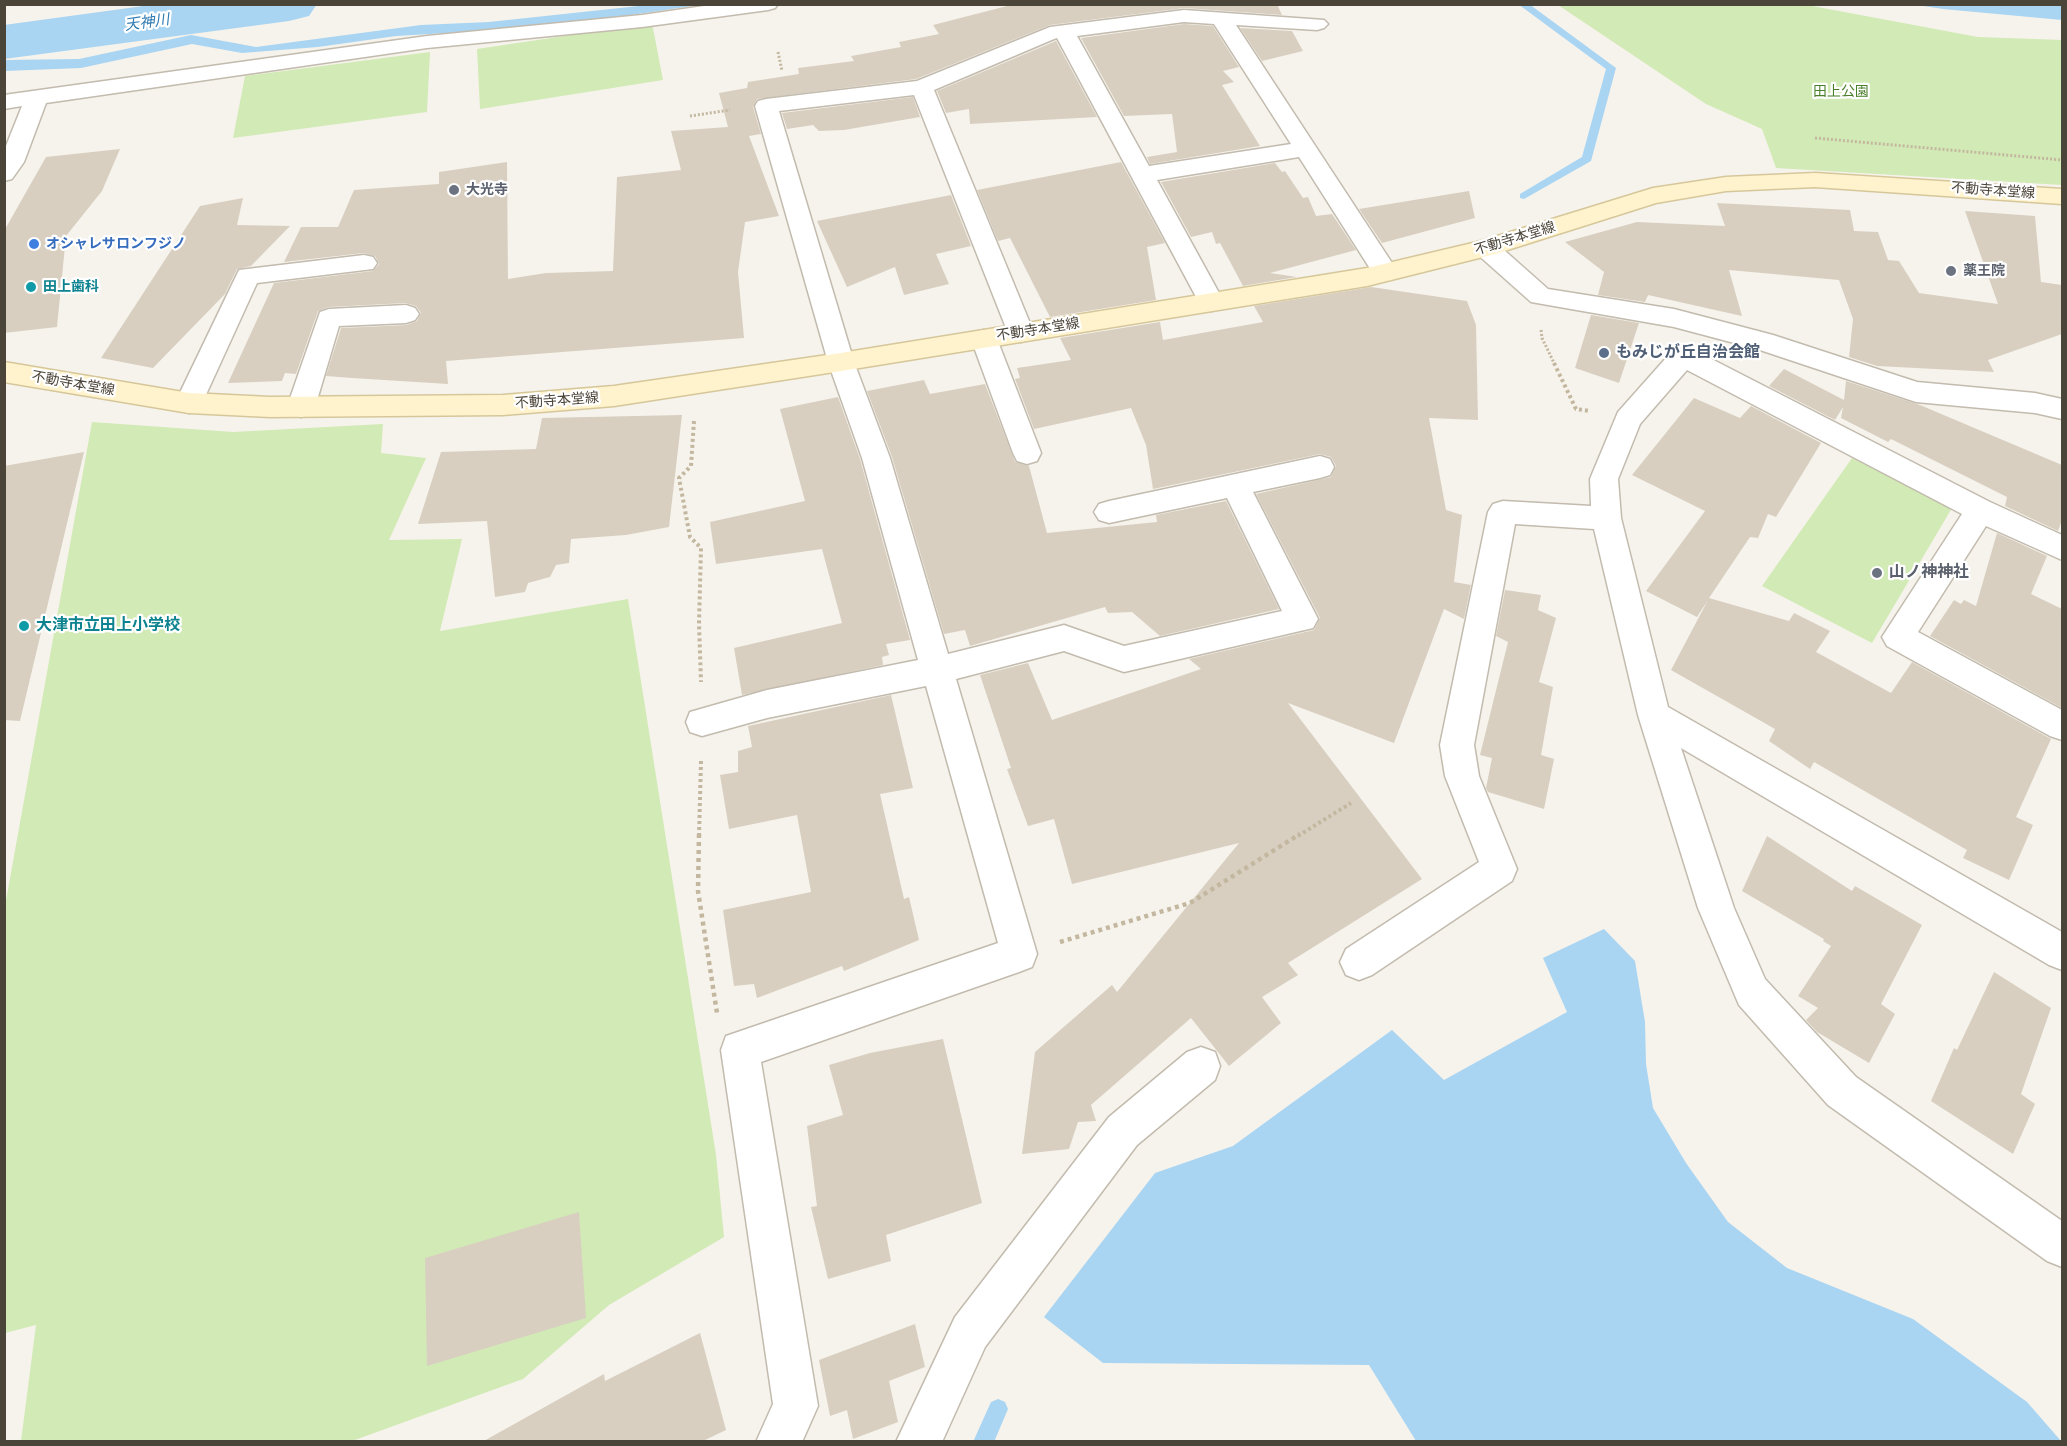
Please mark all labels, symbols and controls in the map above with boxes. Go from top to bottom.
water label: 天神川 [123,11,171,35]
park label: 田上公園 [1813,84,1869,100]
street label: 不動寺本堂線 [1951,180,2035,202]
place label: 大光寺 [466,182,508,198]
marker: 大光寺 [447,183,461,197]
street label: 不動寺本堂線 [1472,219,1558,259]
place label: オシャレサロンフジノ [46,236,186,252]
marker: オシャレサロンフジノ [27,237,41,251]
place label: 薬王院 [1963,263,2005,279]
marker: 薬王院 [1944,264,1958,278]
place label: 田上歯科 [43,279,99,295]
marker: 田上歯科 [24,280,38,294]
street label: 不動寺本堂線 [995,315,1081,345]
place label: もみじが丘自治会館 [1616,343,1760,363]
marker: もみじが丘自治会館 [1597,346,1611,360]
street label: 不動寺本堂線 [30,368,116,400]
street label: 不動寺本堂線 [515,390,599,412]
place label: 山ノ神神社 [1889,563,1969,583]
marker: 山ノ神神社 [1870,566,1884,580]
place label: 大津市立田上小学校 [36,616,180,636]
marker: 大津市立田上小学校 [17,619,31,633]

